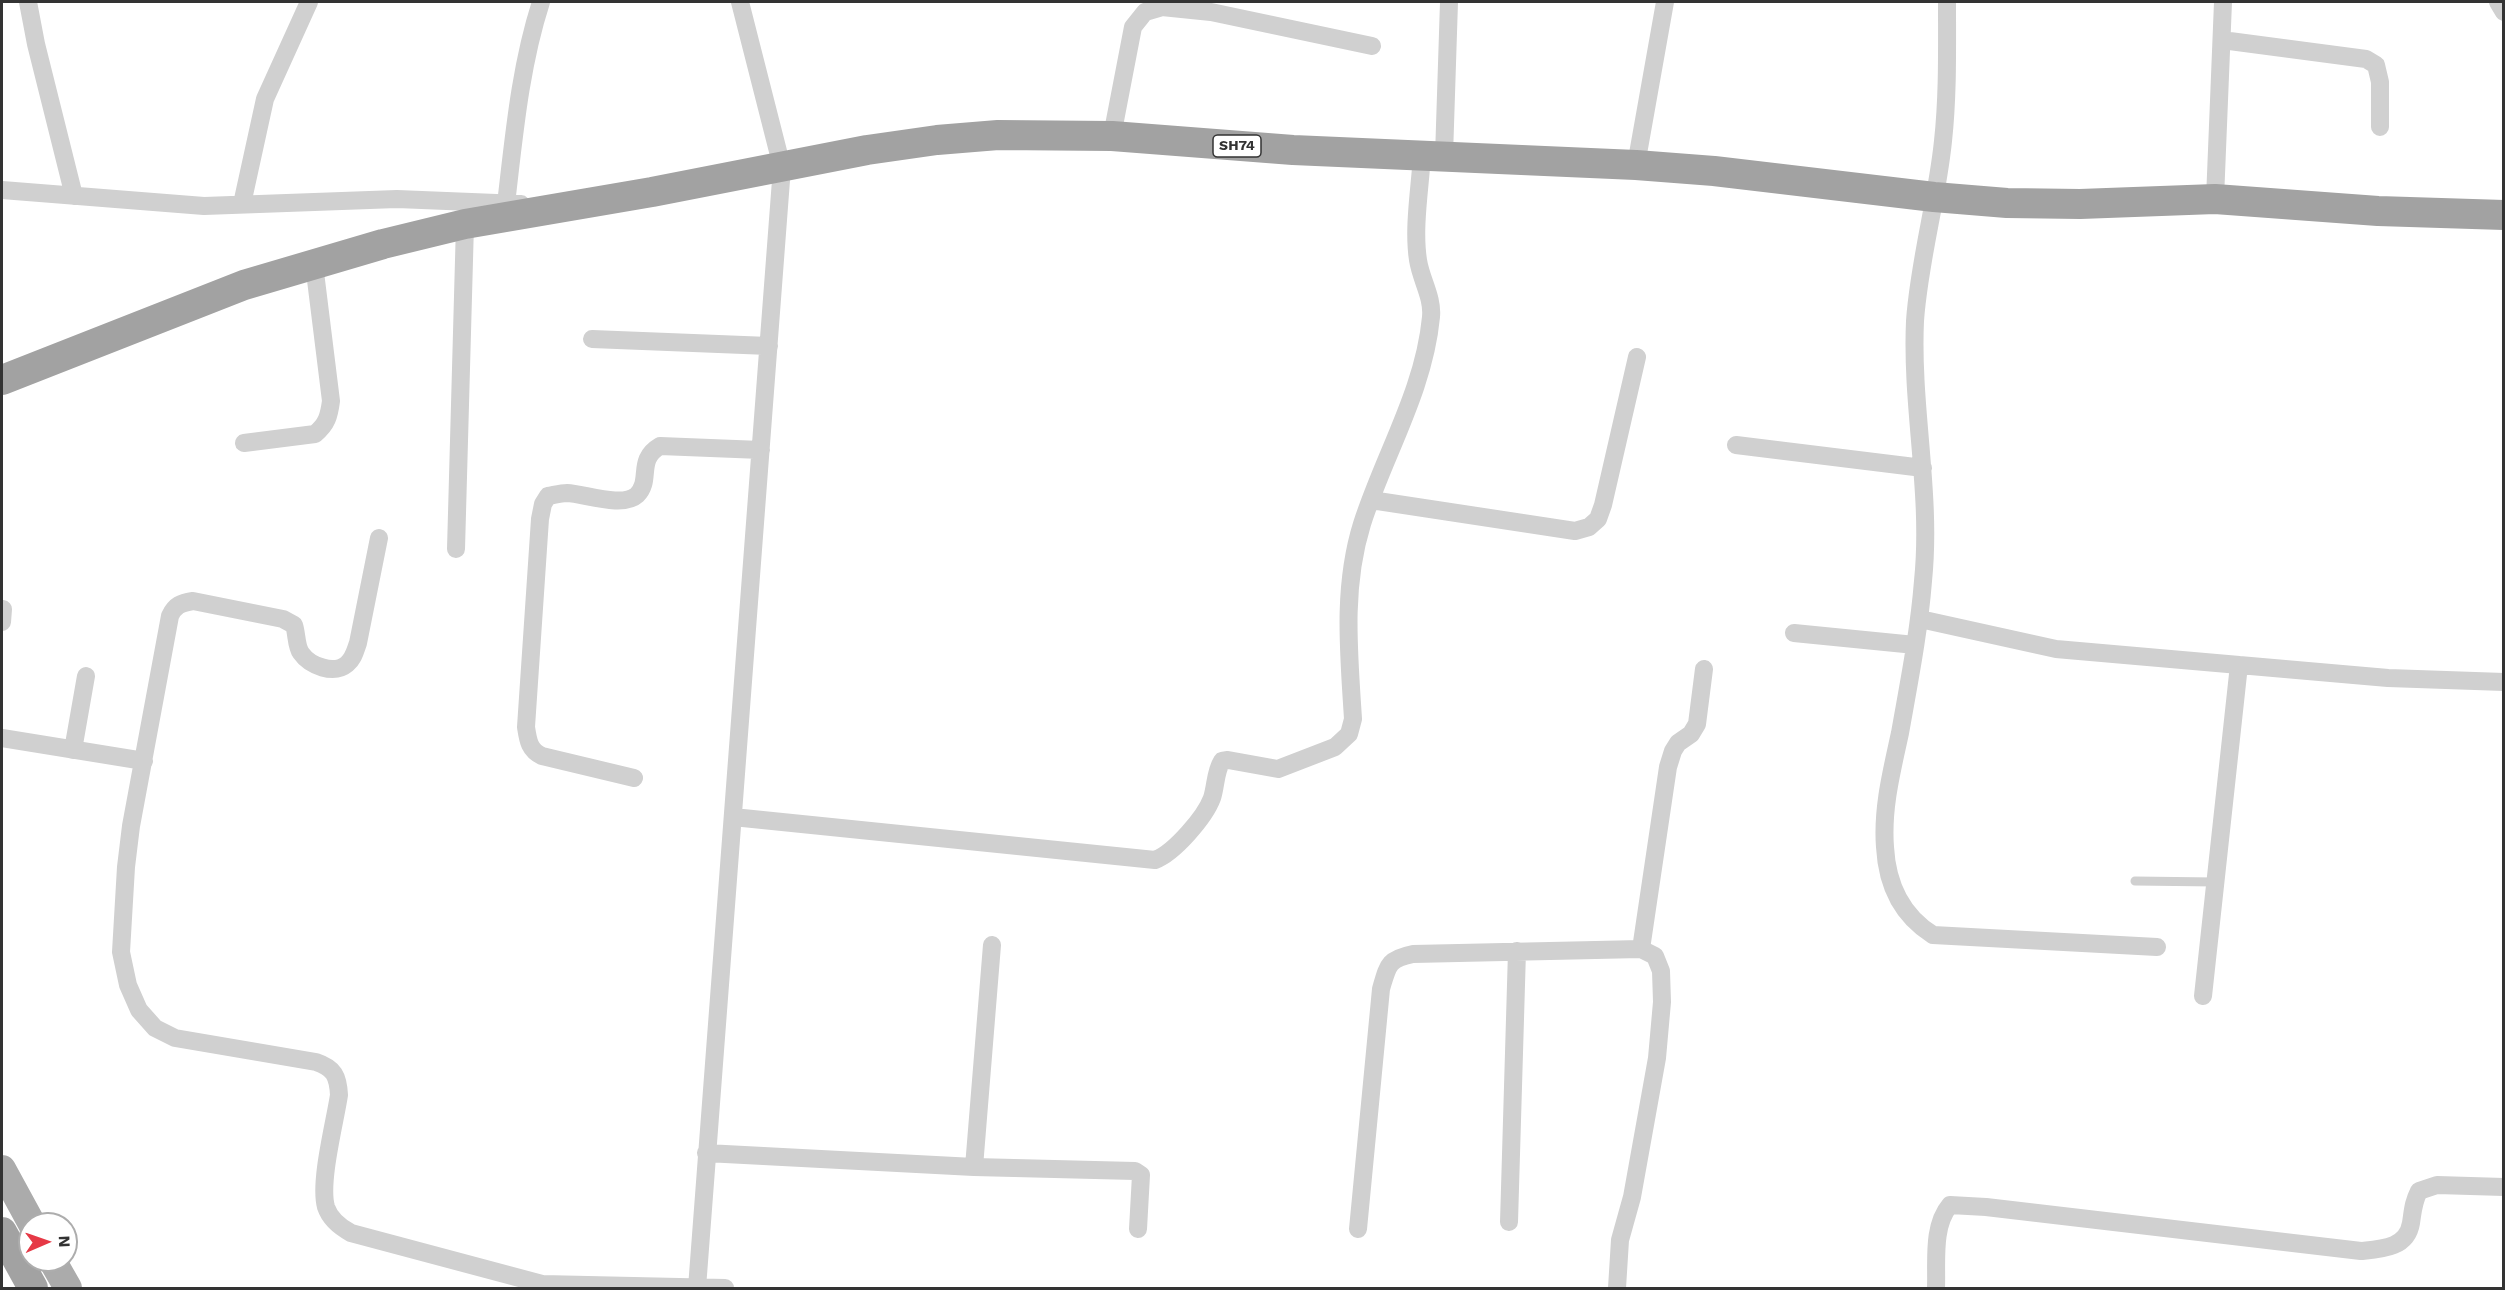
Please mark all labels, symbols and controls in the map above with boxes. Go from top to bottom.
road number: SH74 [1213,135,1261,157]
north arrow [18,1212,78,1272]
text: N [55,1235,74,1248]

